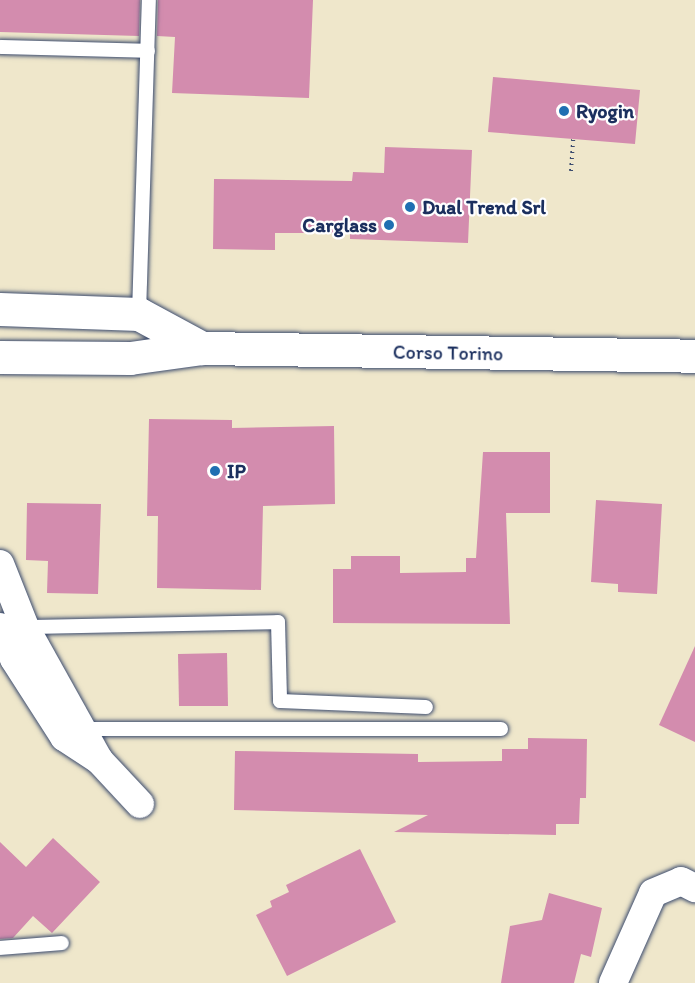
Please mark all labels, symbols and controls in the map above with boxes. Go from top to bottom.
place label: Ryogin [576,99,634,123]
marker: Ryogin [557,104,571,118]
place label: Dual Trend Srl [422,195,544,219]
marker: Dual Trend Srl [403,200,417,214]
place label: Carglass [302,213,377,237]
marker: Carglass [382,218,396,232]
street label: Corso Torino [394,340,502,366]
place label: IP [227,459,246,483]
marker: IP [208,464,222,478]

